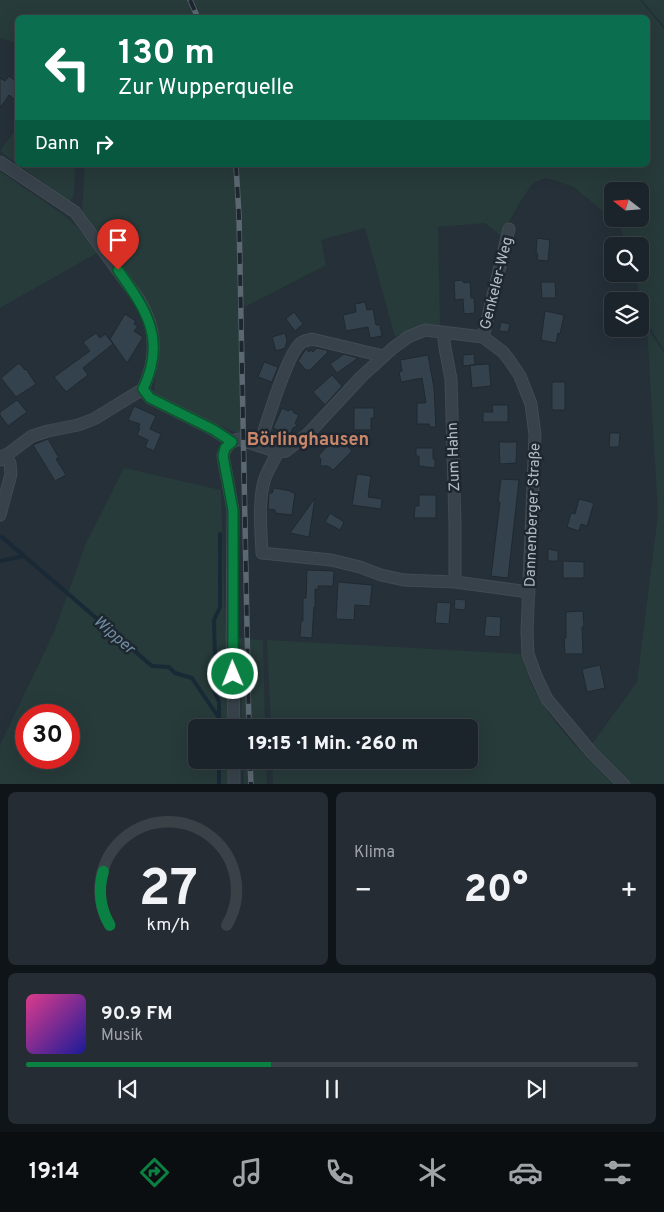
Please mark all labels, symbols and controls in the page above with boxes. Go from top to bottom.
text: 130 m [118,32,215,76]
icon: left [35,35,100,100]
text: Zur Wupperquelle [118,75,294,102]
icon: right [90,130,118,158]
text: Dann [35,132,80,156]
north arrow [604,182,649,228]
map controls [604,182,649,337]
pin [97,219,139,270]
icon: arrive [104,226,132,254]
street label: Genkeler-Weg [477,235,518,332]
button: search [604,237,649,282]
button: layers [604,292,649,337]
street label: Zum Hahn [444,422,465,492]
district label: Börlinghausen [247,429,369,452]
street label: Dannenberger Straße [521,443,546,587]
water label: Wipper [89,612,140,660]
position arrow [206,647,258,699]
speed limit sign: 30 [15,704,80,769]
text: 19:15 · 1 Min. · 260 m [248,732,418,756]
text: Klima [354,843,395,863]
text: 27 [138,858,198,924]
text: 20° [464,867,528,916]
text: − [354,874,372,910]
text: + [620,874,638,910]
text: km/h [146,914,190,937]
text: 90.9 FM [101,1002,173,1026]
text: Musik [101,1026,143,1046]
icon: previous [114,1075,142,1103]
icon: pause [318,1075,346,1103]
icon: next [522,1075,550,1103]
icon: directions [137,1155,172,1190]
icon: music [230,1155,265,1190]
icon: phone [322,1155,357,1190]
icon: climate [415,1155,450,1190]
icon: car [508,1155,543,1190]
icon: filters [600,1155,635,1190]
text: 19:14 [29,1159,79,1186]

